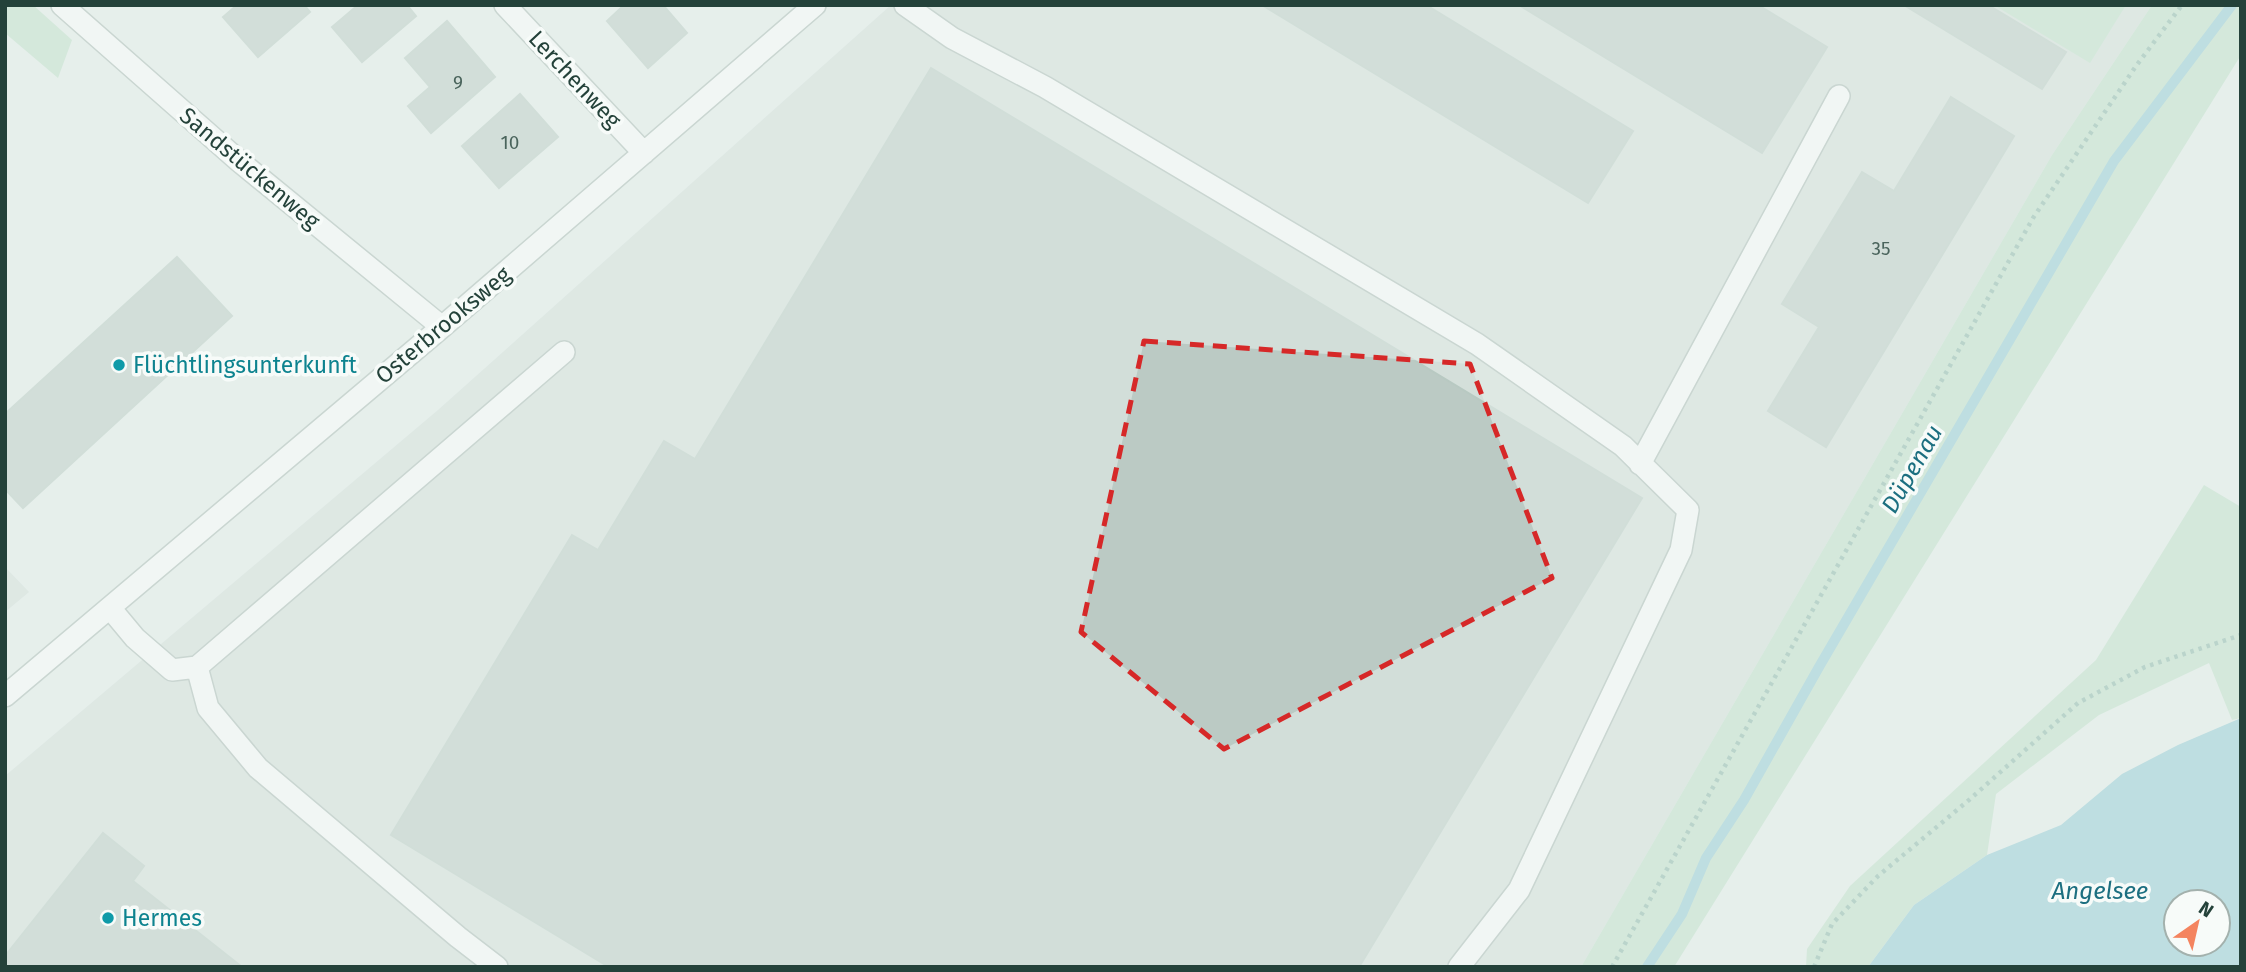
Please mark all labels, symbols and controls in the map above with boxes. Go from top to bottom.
street label: Lerchenweg [523,24,627,134]
house number: 9 [453,71,463,94]
street label: Sandstückenweg [174,101,326,235]
house number: 10 [501,131,519,154]
house number: 35 [1871,237,1891,260]
street label: Osterbrooksweg [370,260,516,390]
place label: Flüchtlingsunterkunft [133,351,357,379]
marker: Flüchtlingsunterkunft [111,357,127,373]
water label: Düpenau [1876,420,1948,518]
water label: Angelsee [2051,877,2148,905]
north arrow [2162,888,2232,958]
text: N [2195,896,2218,922]
place label: Hermes [122,904,202,932]
marker: Hermes [100,910,116,926]

